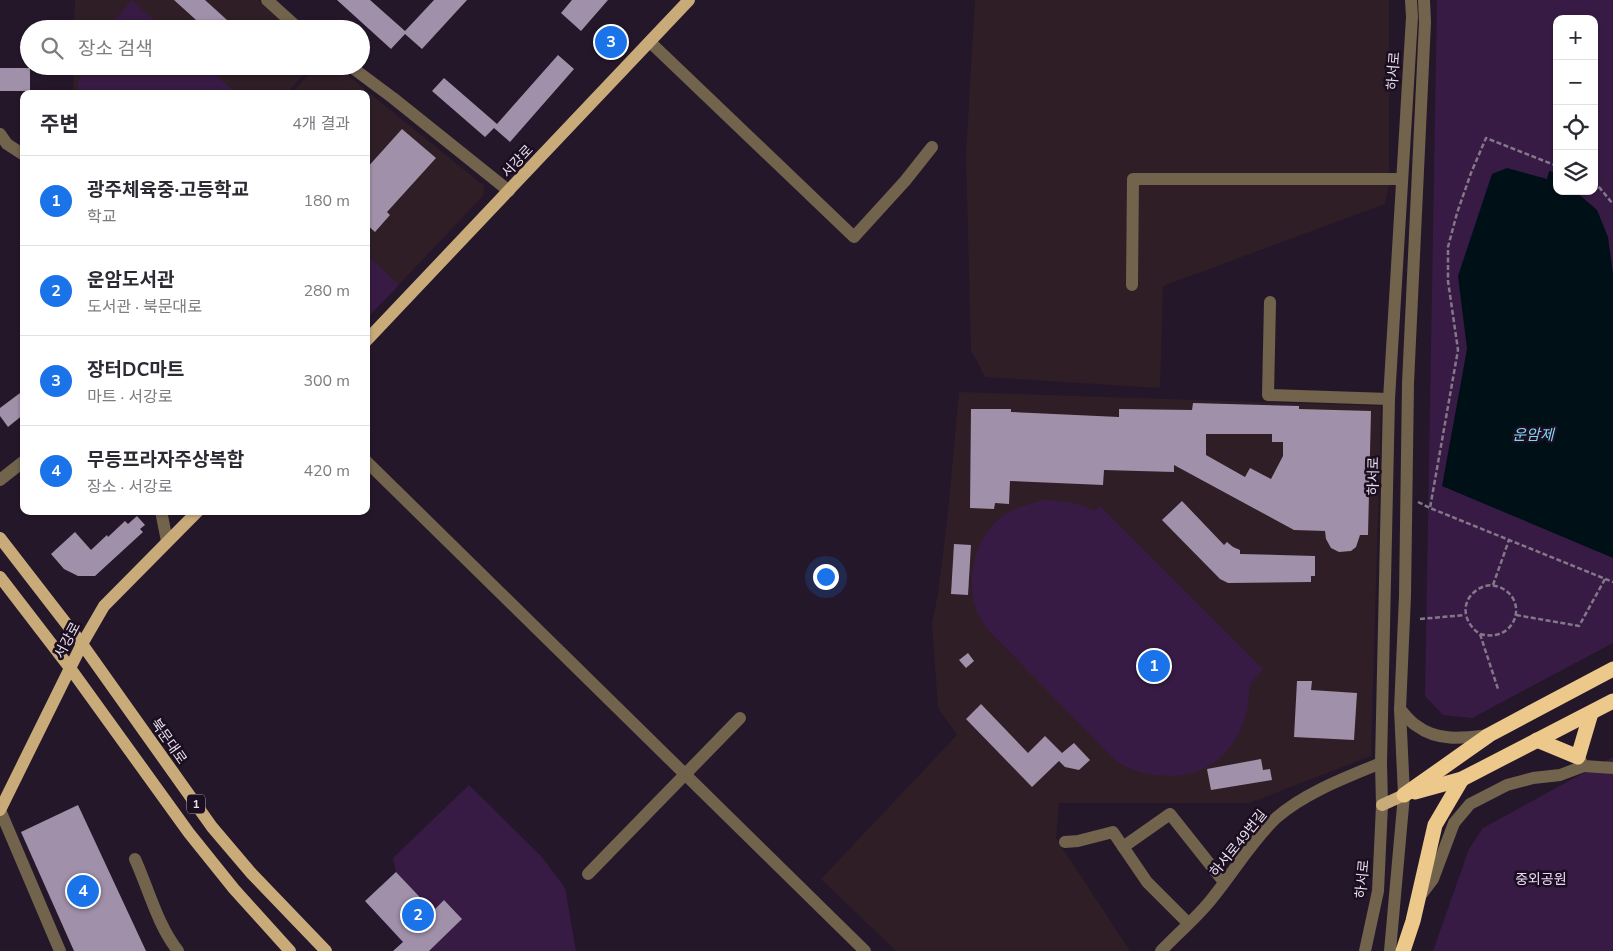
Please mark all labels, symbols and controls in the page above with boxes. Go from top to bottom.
map controls [1553,15,1598,195]
button: + [1553,15,1598,60]
search box [20,20,370,75]
pin: 3 [595,23,627,61]
icon: search [38,34,66,62]
text: 장소 검색 [78,36,153,62]
street label: 하서로 [1383,51,1404,91]
button: − [1553,60,1598,105]
button: locate [1553,105,1598,150]
text: 주변 [40,110,79,138]
text: 4개 결과 [292,113,350,135]
street label: 서강로 [497,141,538,182]
button: layers [1553,150,1598,195]
text: 광주체육중·고등학교 [87,177,249,203]
text: 1 [51,190,61,212]
text: 180 m [303,190,350,212]
text: 학교 [87,206,116,228]
text: 운암도서관 [87,267,174,293]
text: 2 [51,280,61,302]
text: 280 m [303,280,350,302]
text: 도서관 · 북문대로 [87,296,202,318]
text: 장터DC마트 [87,357,184,383]
text: 3 [51,370,61,392]
text: 300 m [303,370,350,392]
text: 마트 · 서강로 [87,386,172,408]
water label: 운암제 [1512,425,1556,445]
text: 무등프라자주상복합 [87,447,244,473]
street label: 하서로 [1364,456,1383,495]
text: 4 [51,460,61,482]
text: 420 m [303,460,350,482]
text: 장소 · 서강로 [87,476,172,498]
your location [813,564,839,590]
street label: 서강로 [50,619,85,662]
pin: 1 [1138,647,1170,685]
street label: 북문대로 [146,715,191,768]
road number: 1 [187,794,205,814]
street label: 하서로49번길 [1205,806,1271,881]
street label: 하서로 [1351,859,1374,899]
park label: 중외공원 [1515,870,1567,889]
pin: 4 [67,872,99,910]
pin: 2 [402,896,434,934]

